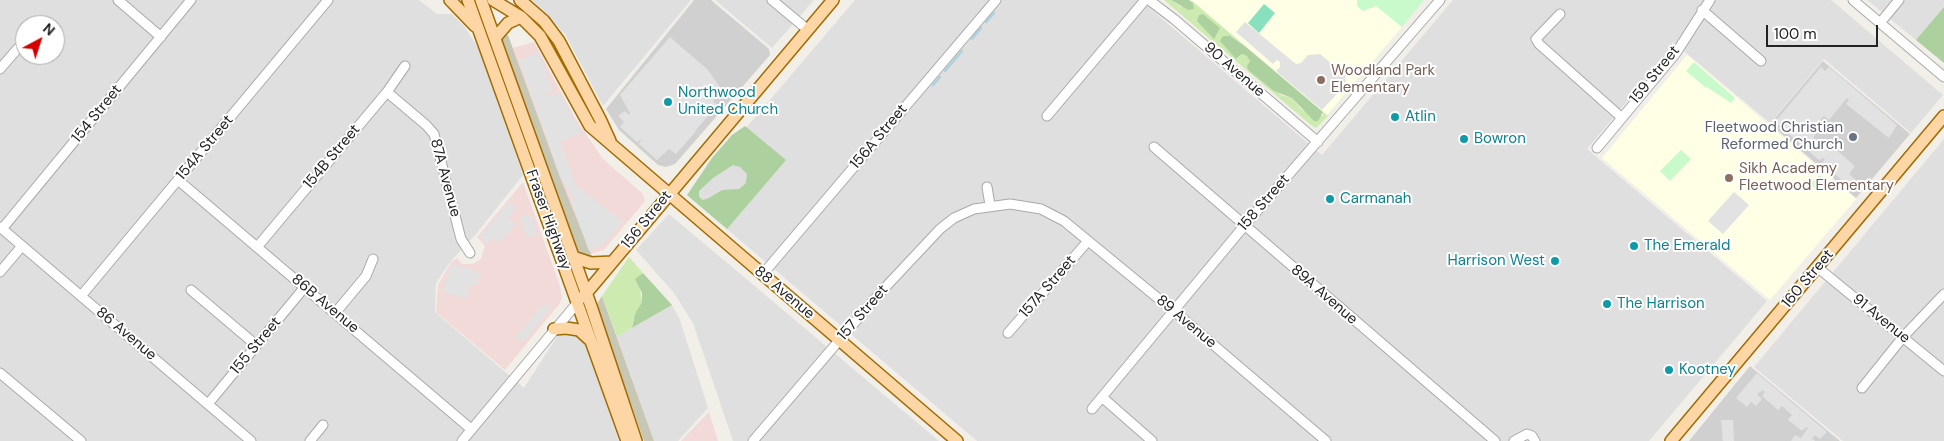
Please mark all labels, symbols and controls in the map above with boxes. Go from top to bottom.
north arrow [15,15,65,65]
scale bar [1769,15,1882,47]
text: N [39,19,59,39]
text: 100 m [1774,24,1817,44]
street label: 90 Avenue [1200,39,1268,101]
street label: 159 Street [1626,42,1684,108]
place label: Woodland Park Elementary [1331,62,1435,97]
marker: Woodland Park Elementary [1315,74,1327,86]
street label: 154 Street [68,81,126,147]
place label: Northwood United Church [678,84,778,119]
marker: Northwood United Church [662,96,674,108]
street label: 156A Street [847,101,911,173]
place label: Atlin [1405,108,1436,126]
marker: Atlin [1389,111,1401,123]
street label: 154A Street [173,112,237,184]
place label: Fleetwood Christian Reformed Church [1705,119,1843,154]
street label: 154B Street [300,121,364,193]
place label: Bowron [1474,130,1526,148]
marker: Fleetwood Christian Reformed Church [1847,131,1859,143]
marker: Bowron [1458,133,1470,145]
street label: 87A Avenue [426,137,464,219]
place label: Sikh Academy Fleetwood Elementary [1739,160,1894,195]
street label: Fraser Highway [521,167,575,273]
street label: 158 Street [1234,171,1294,235]
marker: Sikh Academy Fleetwood Elementary [1723,172,1735,184]
street label: 156 Street [618,187,676,253]
place label: Carmanah [1340,190,1411,208]
marker: Carmanah [1324,193,1336,205]
place label: The Emerald [1644,237,1730,255]
marker: The Emerald [1628,240,1640,252]
street label: 160 Street [1778,246,1838,312]
street label: 157A Street [1016,252,1080,322]
place label: Harrison West [1448,252,1545,270]
marker: Harrison West [1549,255,1561,267]
street label: 89A Avenue [1287,261,1361,329]
street label: 88 Avenue [750,263,818,323]
street label: 86B Avenue [288,271,362,337]
street label: 157 Street [834,281,892,345]
street label: 91 Avenue [1849,290,1913,348]
street label: 89 Avenue [1152,292,1220,352]
place label: The Harrison [1617,295,1705,313]
marker: The Harrison [1601,298,1613,310]
street label: 86 Avenue [92,303,160,365]
street label: 155 Street [227,314,285,378]
place label: Kootney [1679,361,1736,379]
marker: Kootney [1663,364,1675,376]

